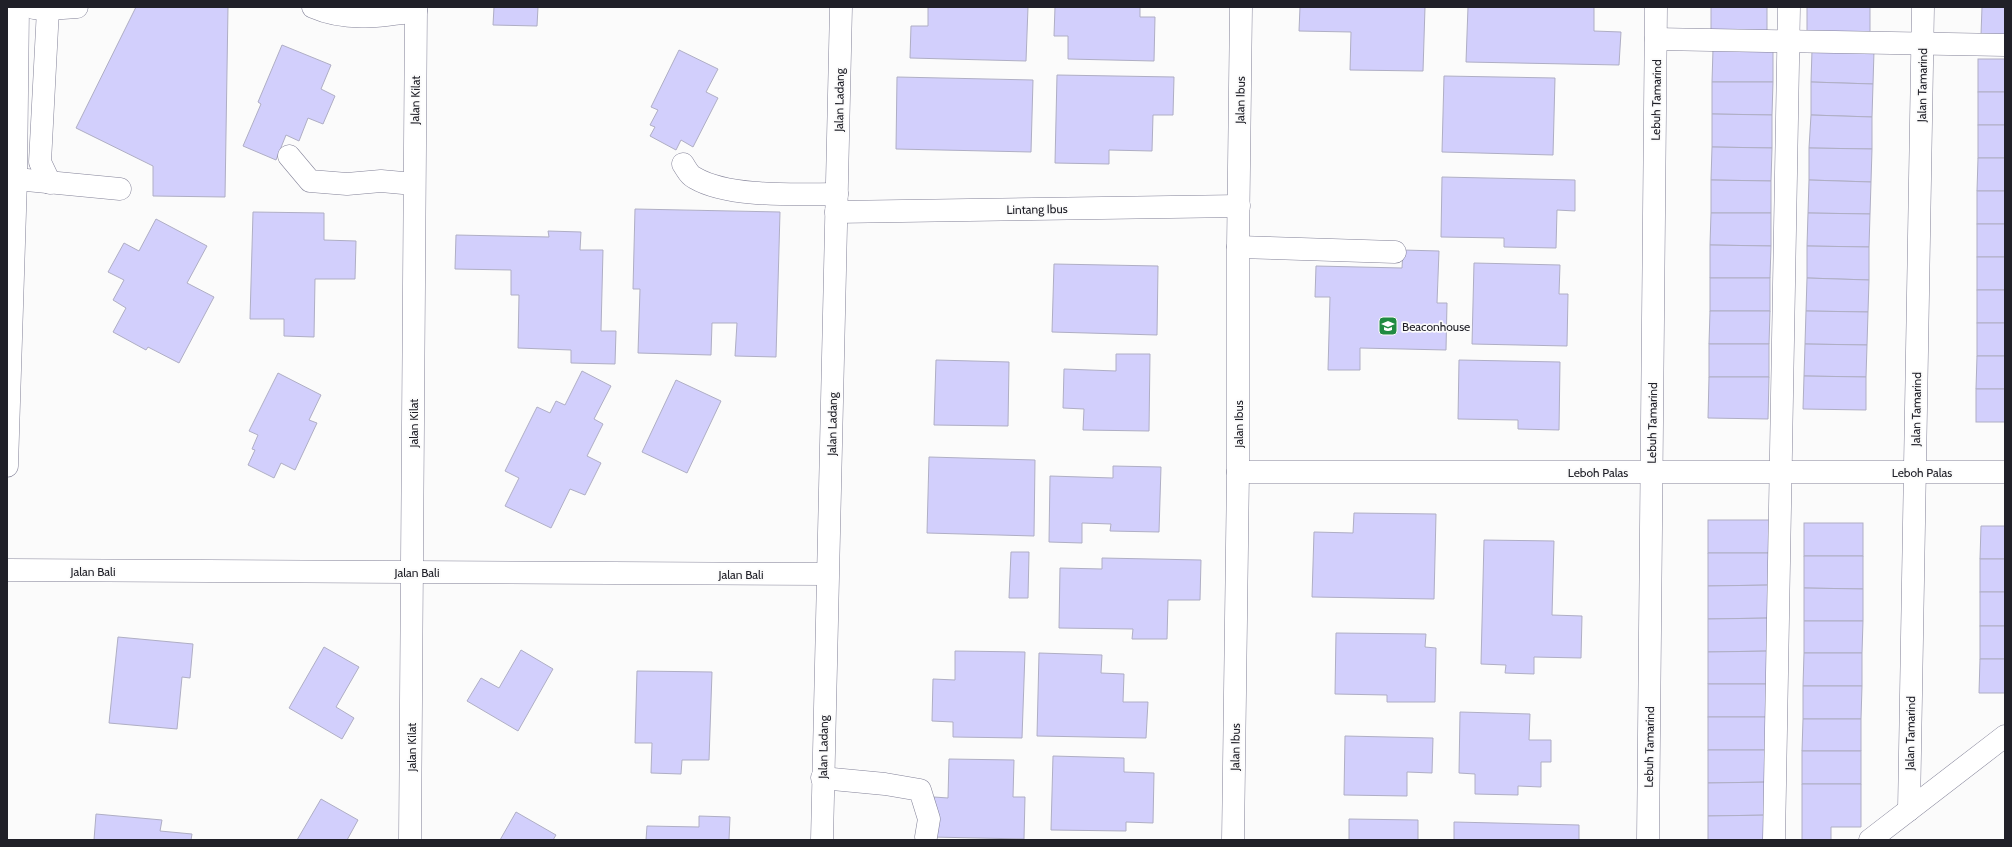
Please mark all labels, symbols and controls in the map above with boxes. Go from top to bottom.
street label: Jalan Tamarind [1914,48,1930,123]
street label: Lebuh Tamarind [1648,59,1664,141]
street label: Jalan Ladang [831,67,847,133]
street label: Jalan Kilat [407,75,423,126]
street label: Jalan Ibus [1232,76,1248,125]
street label: Lintang Ibus [1006,201,1068,217]
school or university icon: Beaconhouse [1377,315,1399,337]
place label: Beaconhouse [1402,319,1470,334]
street label: Jalan Tamarind [1908,372,1924,447]
street label: Lebuh Tamarind [1644,382,1660,464]
street label: Jalan Ladang [824,391,840,457]
street label: Jalan Kilat [406,399,421,448]
street label: Jalan Ibus [1231,400,1246,449]
street label: Leboh Palas [1568,465,1628,480]
street label: Leboh Palas [1892,465,1952,480]
street label: Jalan Bali [69,564,116,579]
street label: Jalan Bali [393,565,440,580]
street label: Jalan Bali [717,567,764,582]
street label: Jalan Tamarind [1902,696,1918,771]
street label: Lebuh Tamarind [1641,706,1657,788]
street label: Jalan Ladang [815,714,831,780]
street label: Jalan Kilat [404,723,419,772]
street label: Jalan Ibus [1227,723,1243,772]

